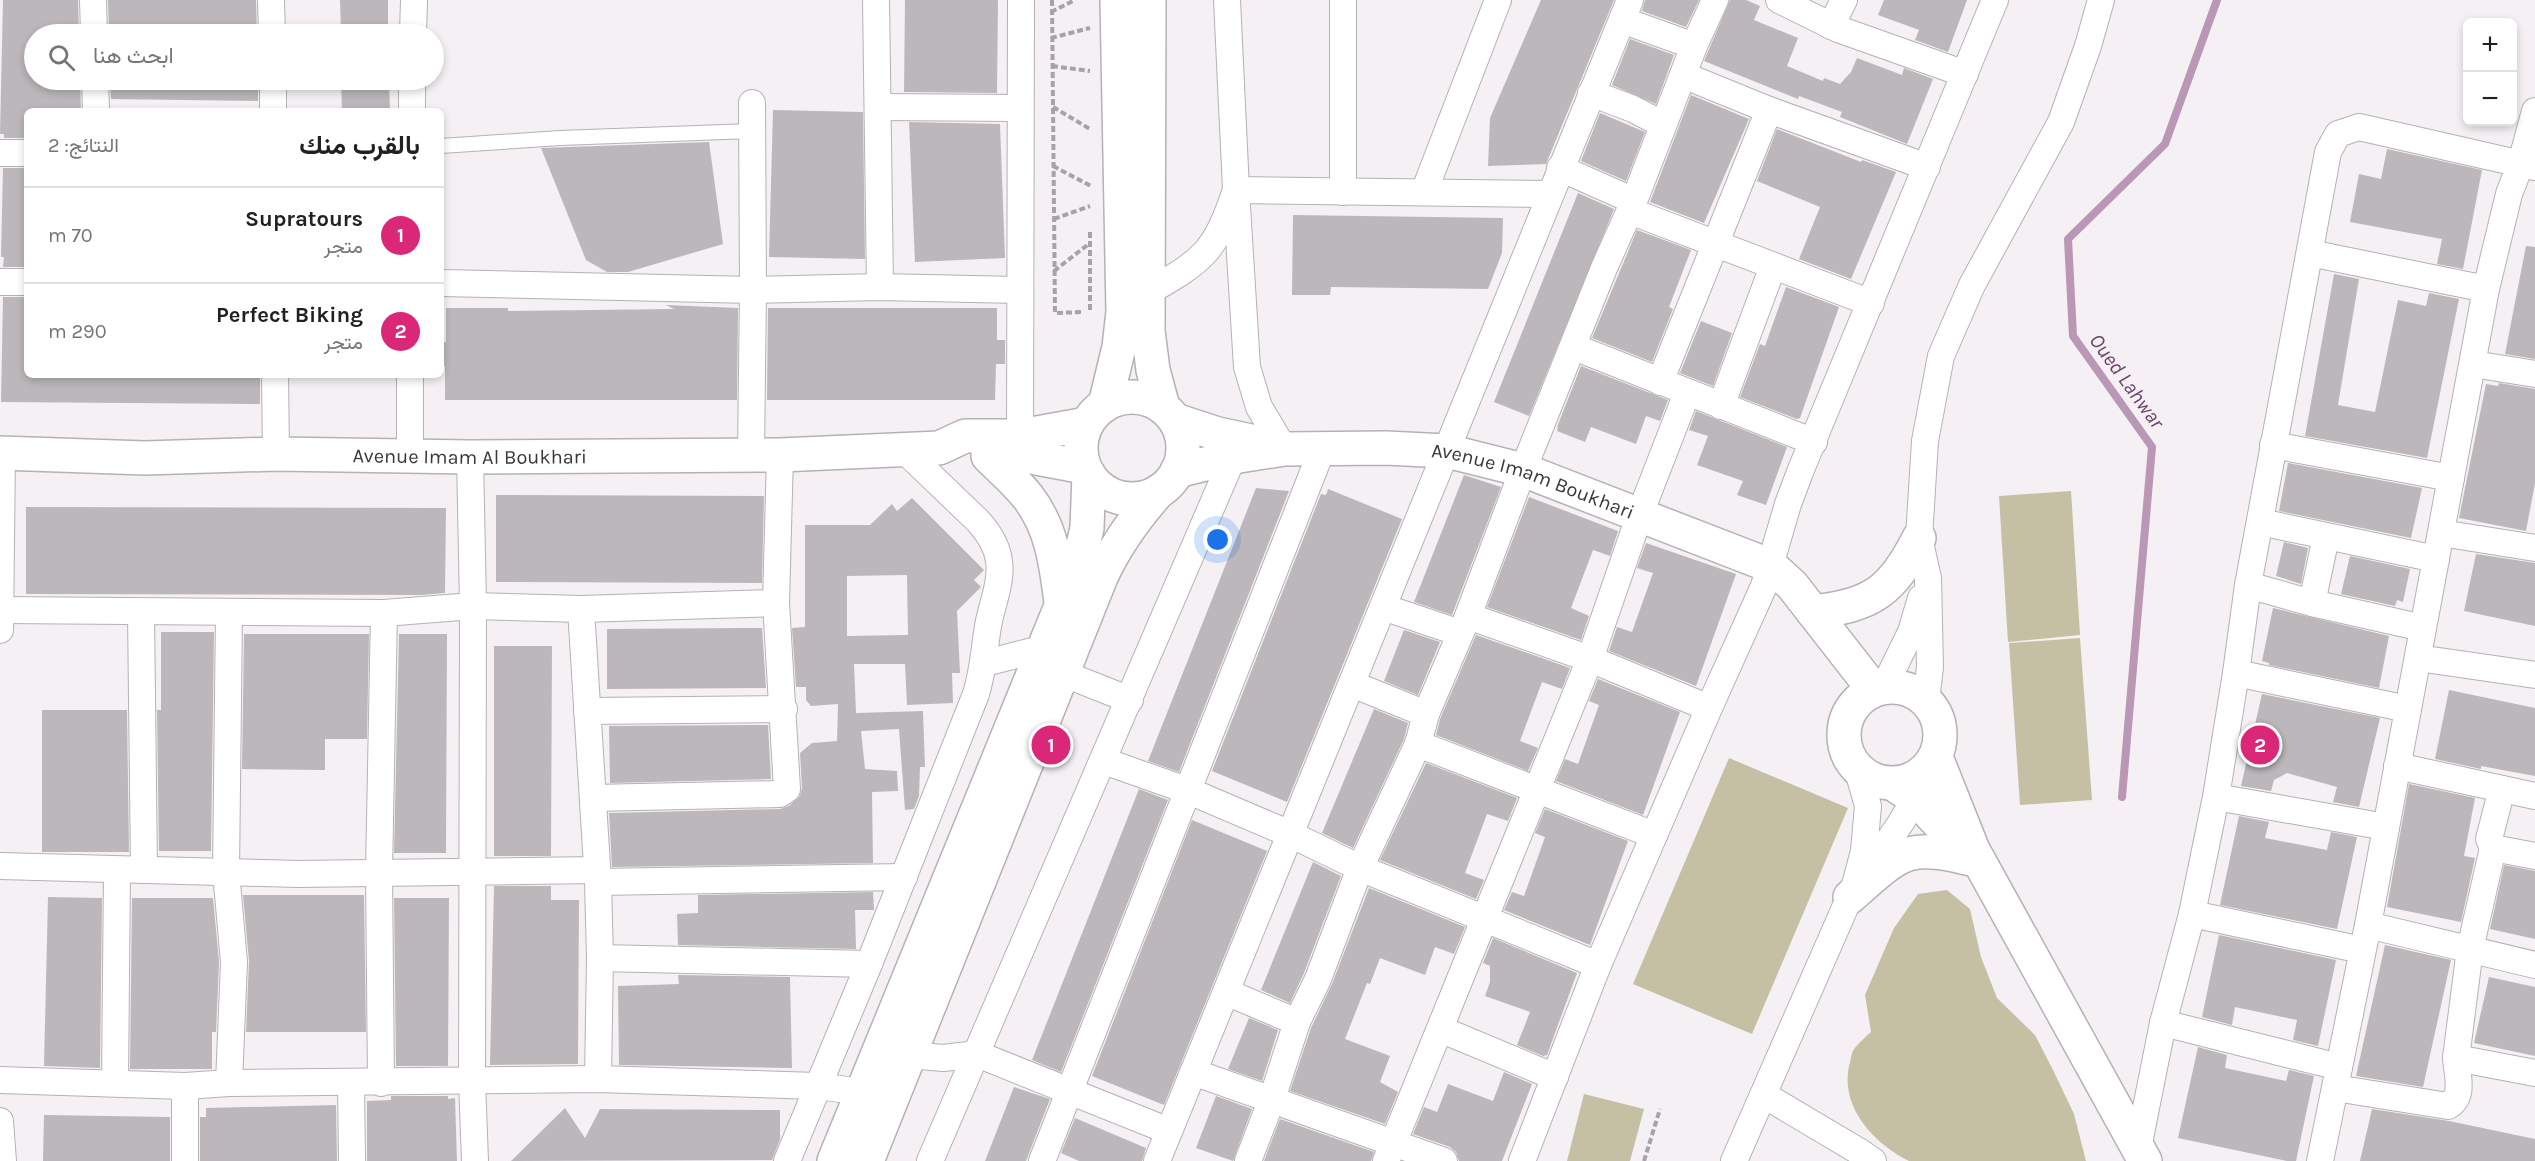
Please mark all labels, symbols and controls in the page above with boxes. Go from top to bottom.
map controls [2463,18,2517,126]
button: + [2463,18,2517,72]
search box [24,24,444,90]
icon: search [45,41,78,74]
text: ابحث هنا [93,43,174,69]
button: − [2463,72,2517,126]
text: بالقرب منك [299,130,420,161]
text: النتائج: 2 [48,134,119,157]
text: Supratours [245,206,363,232]
text: 70 m [48,224,93,247]
text: 1 [397,224,404,247]
text: متجر [324,235,363,258]
text: Perfect Biking [216,302,363,328]
text: 290 m [48,320,107,343]
text: 2 [394,320,407,343]
water label: Oued Lahwar [2085,329,2170,434]
text: متجر [324,331,363,354]
street label: Avenue Imam Boukhari [1431,439,1638,524]
street label: Avenue Imam Al Boukhari [352,444,587,469]
your location [1203,525,1232,554]
pin: 1 [1032,722,1070,768]
pin: 2 [2240,722,2280,768]

